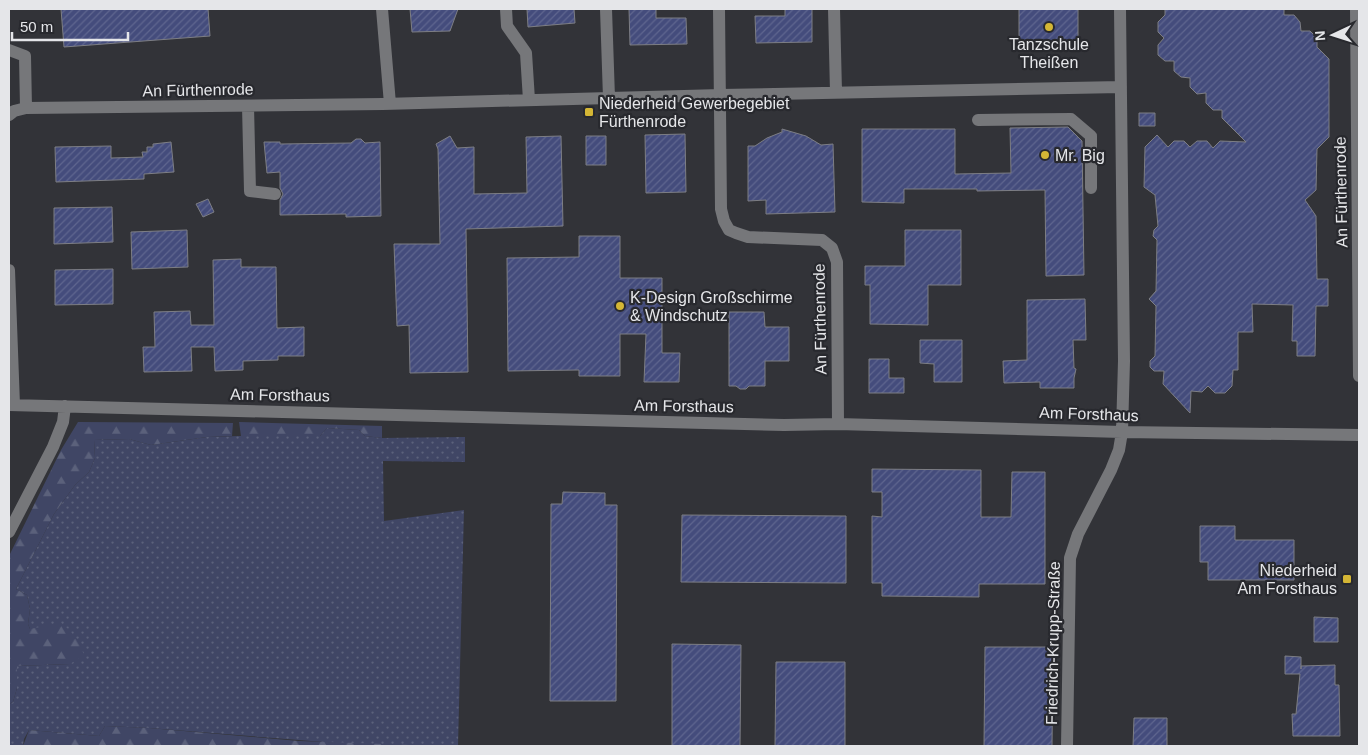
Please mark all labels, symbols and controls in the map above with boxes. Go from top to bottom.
scale bar [12,10,129,42]
north arrow [1308,10,1358,60]
text: 50 m [20,18,53,35]
marker: Tanzschule Theißen [1043,21,1055,33]
text: N [1312,30,1328,42]
place label: Tanzschule Theißen [1009,36,1089,71]
street label: An Fürthenrode [142,81,254,99]
place label: Niederheid Gewerbegebiet Fürthenrode [599,95,790,130]
marker: Niederheid Gewerbegebiet Fürthenrode [583,106,595,118]
street label: An Fürthenrode [1332,136,1350,248]
place label: Mr. Big [1055,147,1105,164]
marker: Mr. Big [1039,149,1051,161]
street label: An Fürthenrode [811,263,829,375]
place label: K-Design Großschirme & Windschutz [630,289,793,324]
marker: K-Design Großschirme & Windschutz [614,300,626,312]
street label: Am Forsthaus [230,386,330,404]
street label: Am Forsthaus [634,397,734,415]
street label: Am Forsthaus [1039,404,1139,424]
street label: Friedrich-Krupp-Straße [1043,561,1063,725]
place label: Niederheid Am Forsthaus [1237,562,1337,597]
marker: Niederheid Am Forsthaus [1341,573,1353,585]

